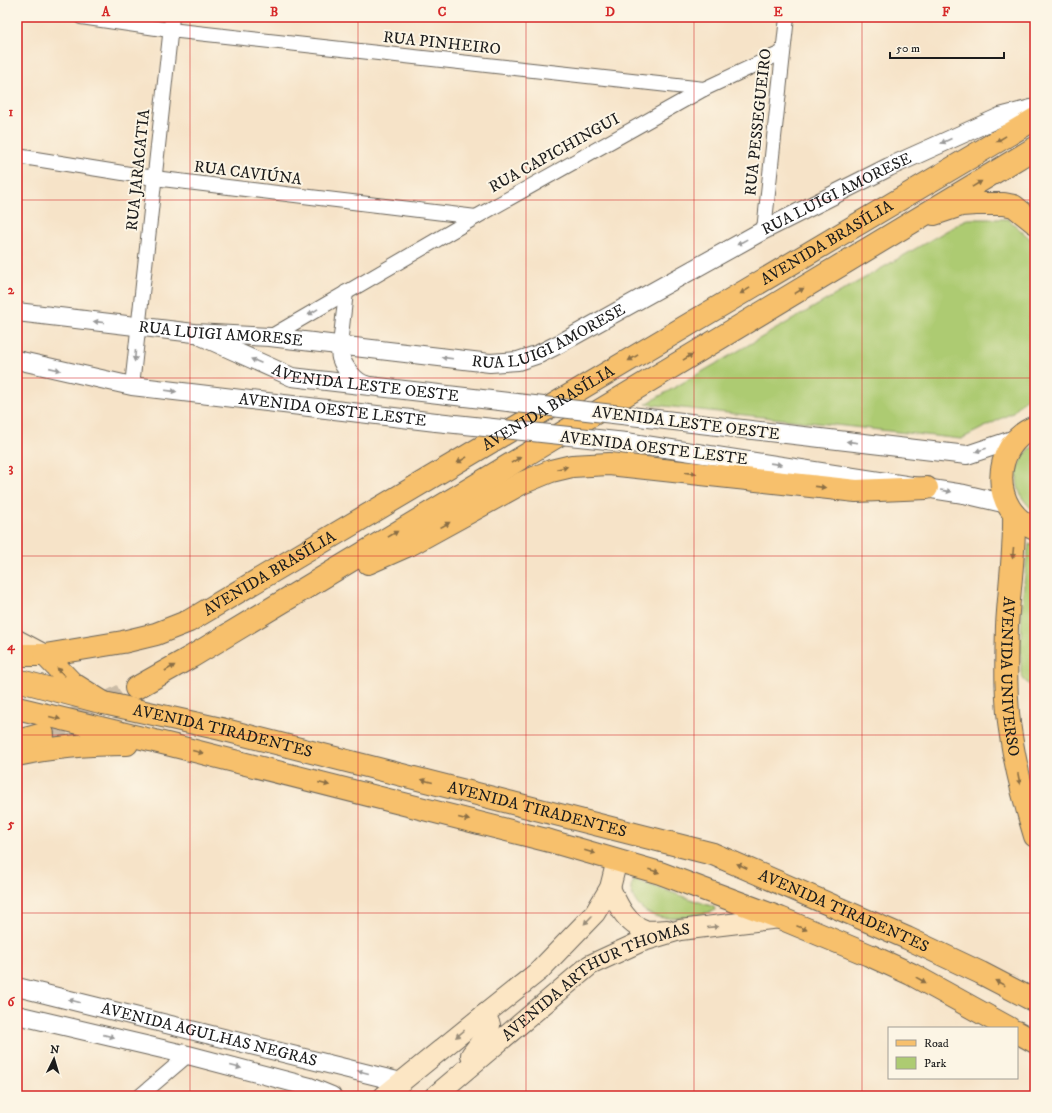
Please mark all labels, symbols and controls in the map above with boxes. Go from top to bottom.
text: A [101,4,111,20]
text: B [270,4,278,20]
text: C [438,4,447,20]
text: D [605,4,615,20]
text: E [773,4,783,20]
text: F [942,4,951,20]
street label: RUA PINHEIRO [382,27,502,59]
scale bar [890,34,1004,60]
text: 50 m [896,41,920,56]
street label: RUA PESSEGUEIRO [740,47,776,197]
text: 1 [9,104,14,120]
street label: RUA JARACATIA [122,107,154,232]
street label: RUA CAPICHINGUI [485,109,623,197]
one-way arrow [996,135,1006,143]
one-way arrow [941,138,952,144]
street label: RUA LUIGI AMORESE [758,148,915,240]
street label: RUA CAVIÚNA [193,156,304,190]
one-way arrow [971,180,983,187]
street label: AVENIDA BRASÍLIA [757,195,897,290]
one-way arrow [736,239,748,246]
text: 2 [8,282,15,298]
one-way arrow [793,287,805,294]
one-way arrow [739,288,751,295]
street label: RUA LUIGI AMORESE [471,299,629,373]
one-way arrow [307,308,319,315]
street label: RUA LUIGI AMORESE [138,317,304,351]
one-way arrow [93,319,105,325]
one-way arrow [132,350,139,363]
one-way arrow [440,354,453,361]
one-way arrow [628,354,639,361]
one-way arrow [682,354,694,361]
one-way arrow [250,358,261,364]
street label: AVENIDA LESTE OESTE [269,359,460,406]
street label: AVENIDA BRASÍLIA [478,361,619,455]
one-way arrow [49,366,61,372]
one-way arrow [165,388,177,394]
street label: AVENIDA OESTE LESTE [238,389,428,431]
street label: AVENIDA LESTE OESTE [591,402,781,444]
street label: AVENIDA OESTE LESTE [559,427,749,469]
one-way arrow [846,438,858,445]
one-way arrow [975,447,987,453]
one-way arrow [456,456,468,463]
one-way arrow [510,457,522,464]
text: 3 [9,460,14,476]
one-way arrow [770,461,782,467]
one-way arrow [556,465,568,471]
one-way arrow [685,470,697,476]
one-way arrow [814,484,826,490]
one-way arrow [940,488,952,494]
one-way arrow [440,521,451,528]
street label: AVENIDA BRASÍLIA [200,526,340,620]
one-way arrow [387,531,399,538]
one-way arrow [1010,547,1017,559]
street label: AVENIDA UNIVERSO [996,596,1024,758]
text: 4 [6,638,15,655]
one-way arrow [164,665,176,672]
one-way arrow [57,667,66,677]
street label: AVENIDA TIRADENTES [131,700,315,762]
one-way arrow [49,715,61,721]
one-way arrow [192,749,204,755]
one-way arrow [1017,773,1023,786]
street label: AVENIDA TIRADENTES [446,777,629,842]
one-way arrow [421,778,433,784]
one-way arrow [319,781,331,787]
text: 5 [7,816,15,832]
one-way arrow [458,816,470,822]
one-way arrow [584,849,596,855]
one-way arrow [735,863,747,869]
street label: AVENIDA TIRADENTES [755,865,932,957]
one-way arrow [649,868,661,874]
one-way arrow [583,915,593,925]
street label: AVENIDA ARTHUR THOMAS [498,919,691,1045]
one-way arrow [707,923,719,930]
one-way arrow [796,924,808,931]
one-way arrow [915,976,927,983]
one-way arrow [995,980,1006,987]
text: 6 [8,994,16,1010]
one-way arrow [67,998,79,1004]
street label: AVENIDA AGULHAS NEGRAS [99,998,319,1071]
legend [888,1027,1018,1079]
one-way arrow [454,1030,465,1038]
one-way arrow [103,1034,116,1040]
text: Road [924,1036,949,1051]
north arrow [34,1039,74,1079]
text: N [50,1043,60,1057]
text: Park [924,1056,946,1071]
one-way arrow [229,1065,242,1071]
one-way arrow [357,1069,369,1075]

